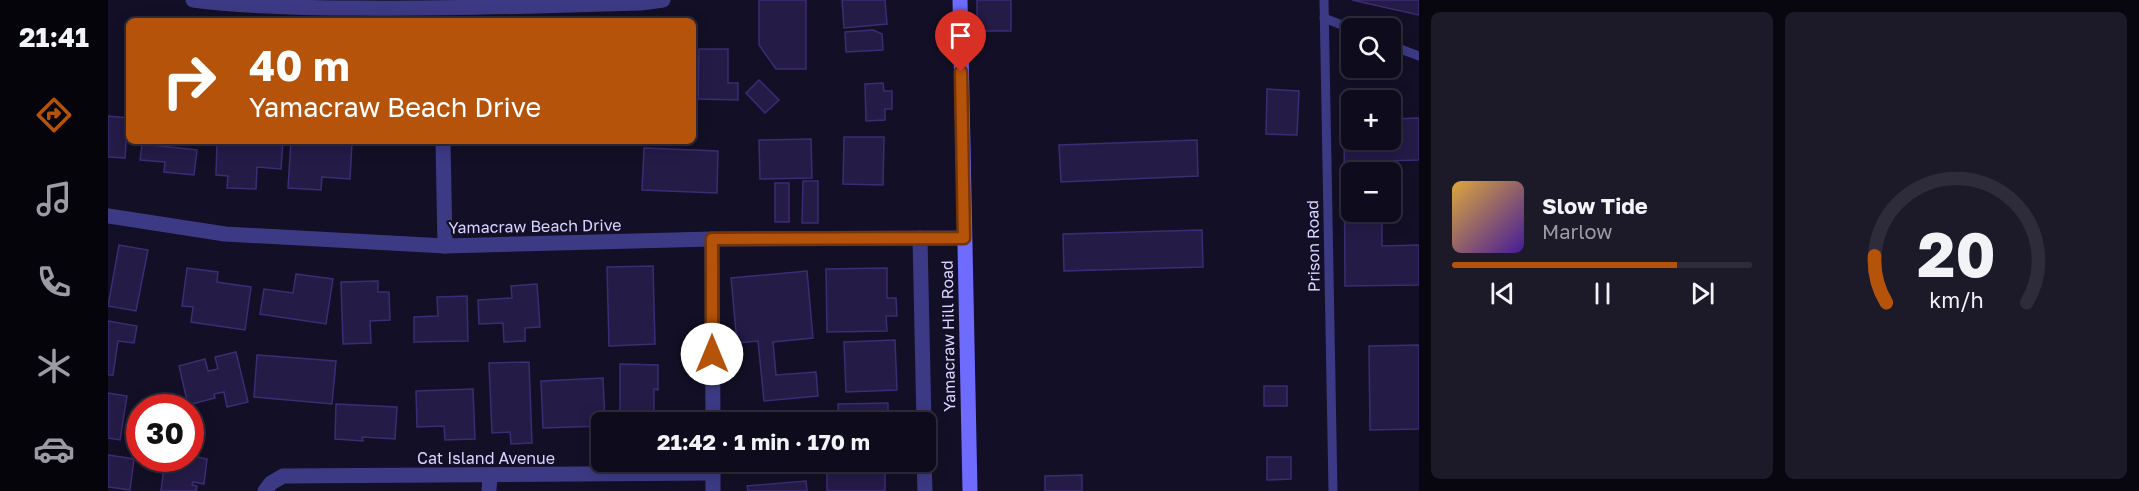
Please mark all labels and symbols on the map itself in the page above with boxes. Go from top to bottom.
pin [935,10,986,72]
street label: Prison Road [1302,200,1324,292]
street label: Yamacraw Beach Drive [448,214,622,238]
street label: Yamacraw Hill Road [937,260,959,412]
position arrow [680,322,744,386]
speed limit sign: 30 [126,394,204,472]
street label: Cat Island Avenue [417,448,555,468]

